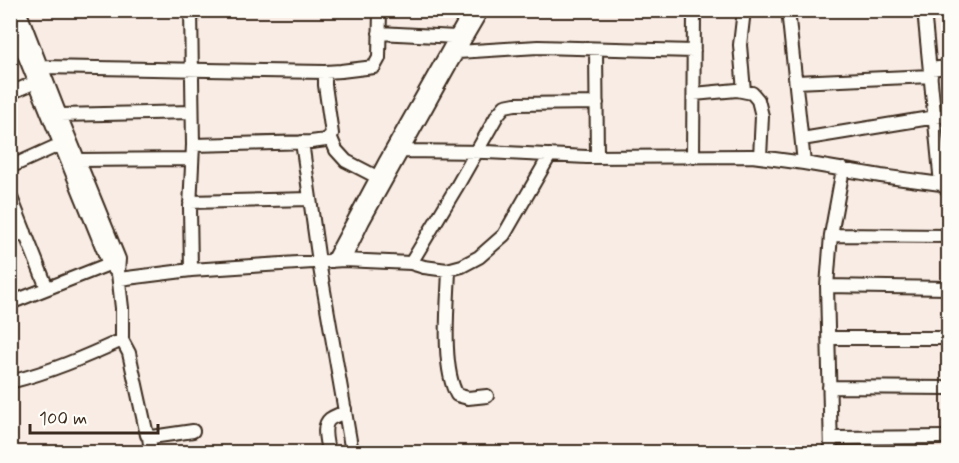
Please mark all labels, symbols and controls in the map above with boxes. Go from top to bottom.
scale bar [30,397,158,435]
text: 100 m [39,407,87,431]

